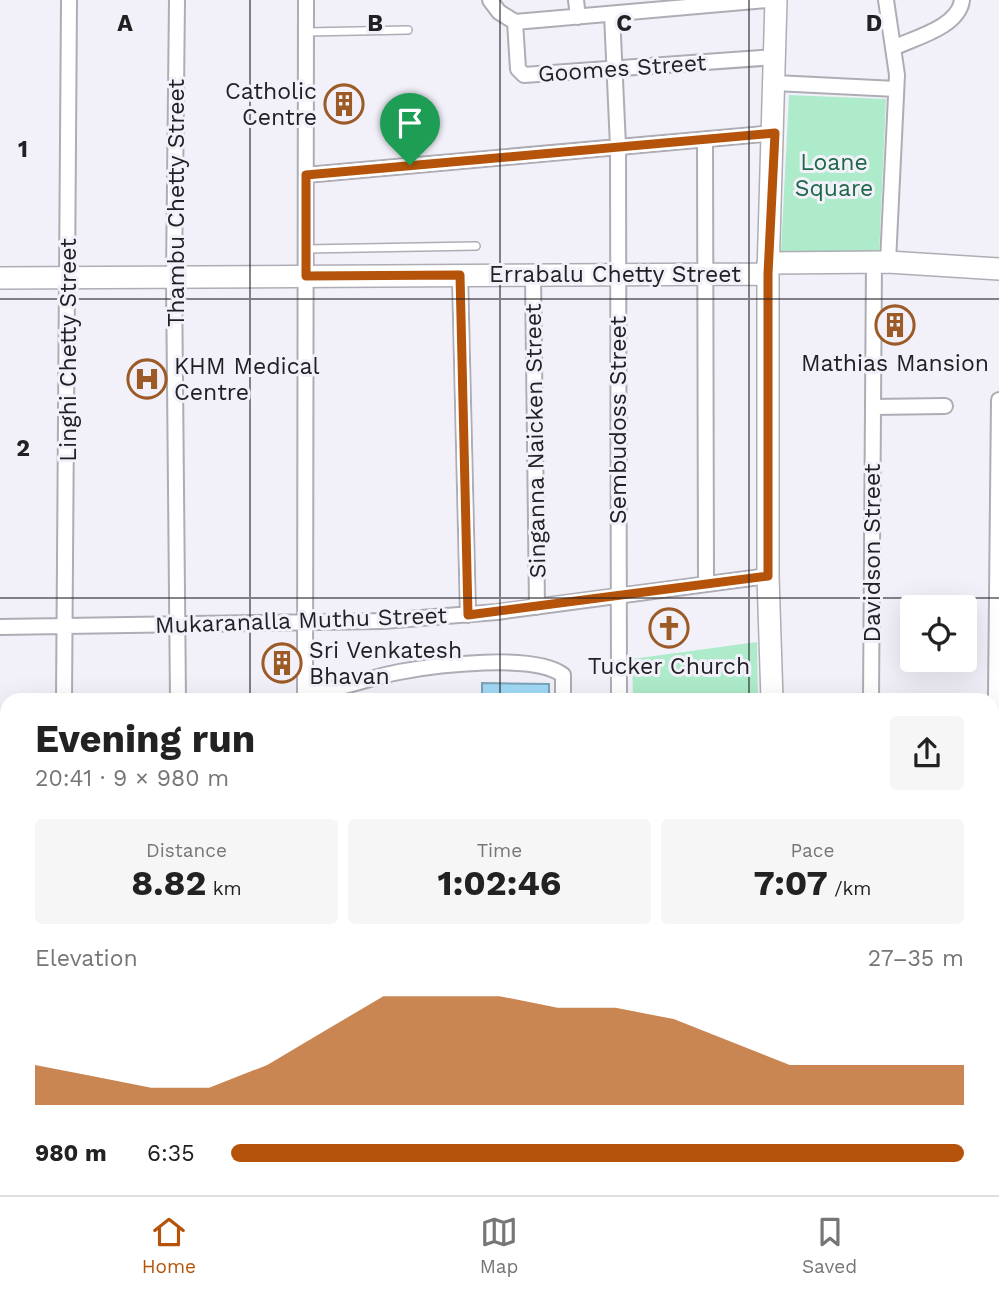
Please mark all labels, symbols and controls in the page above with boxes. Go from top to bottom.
text: A [117,10,133,37]
text: B [367,10,383,37]
text: C [616,10,632,37]
text: D [866,10,882,37]
street label: Goomes Street [537,49,707,88]
place label: Catholic Centre [225,78,317,131]
street label: Thambu Chetty Street [163,79,190,327]
building icon: Catholic Centre [323,83,365,125]
pin [380,93,440,165]
icon: arrive [391,104,429,142]
text: 1 [18,136,28,163]
park label: Loane Square [795,149,873,202]
street label: Linghi Chetty Street [55,238,82,462]
street label: Errabalu Chetty Street [489,261,741,288]
street label: Singanna Naicken Street [520,303,551,579]
building icon: Mathias Mansion [874,304,916,346]
street label: Sembudoss Street [605,316,632,524]
place label: Mathias Mansion [801,350,989,377]
place label: KHM Medical Centre [174,353,320,406]
hospital icon: KHM Medical Centre [126,358,168,400]
text: 2 [16,435,30,462]
street label: Davidson Street [859,463,886,642]
map controls [900,595,977,672]
button: locate [900,595,977,672]
street label: Mukaranalla Muthu Street [155,602,448,639]
church icon: Tucker Church [648,607,690,649]
place label: Sri Venkatesh Bhavan [309,637,462,690]
building icon: Sri Venkatesh Bhavan [261,642,303,684]
place label: Tucker Church [588,653,750,680]
button: share [890,716,964,790]
text: Evening run [35,717,255,761]
text: 20:41 · 9 × 980 m [35,765,229,792]
text: Distance [146,839,227,862]
text: Time [477,839,522,862]
text: Pace [791,839,834,862]
text: 8.82 [131,862,206,904]
text: 1:02:46 [438,862,561,904]
text: 7:07 [754,862,828,904]
text: km [206,877,242,900]
text: /km [828,877,871,900]
text: Elevation [35,945,138,972]
text: 27–35 m [868,945,964,972]
text: 980 m [35,1140,107,1167]
text: 6:35 [147,1140,195,1167]
tab: Home [142,1213,196,1278]
tab: Map [480,1213,518,1278]
tab: Saved [802,1213,857,1278]

